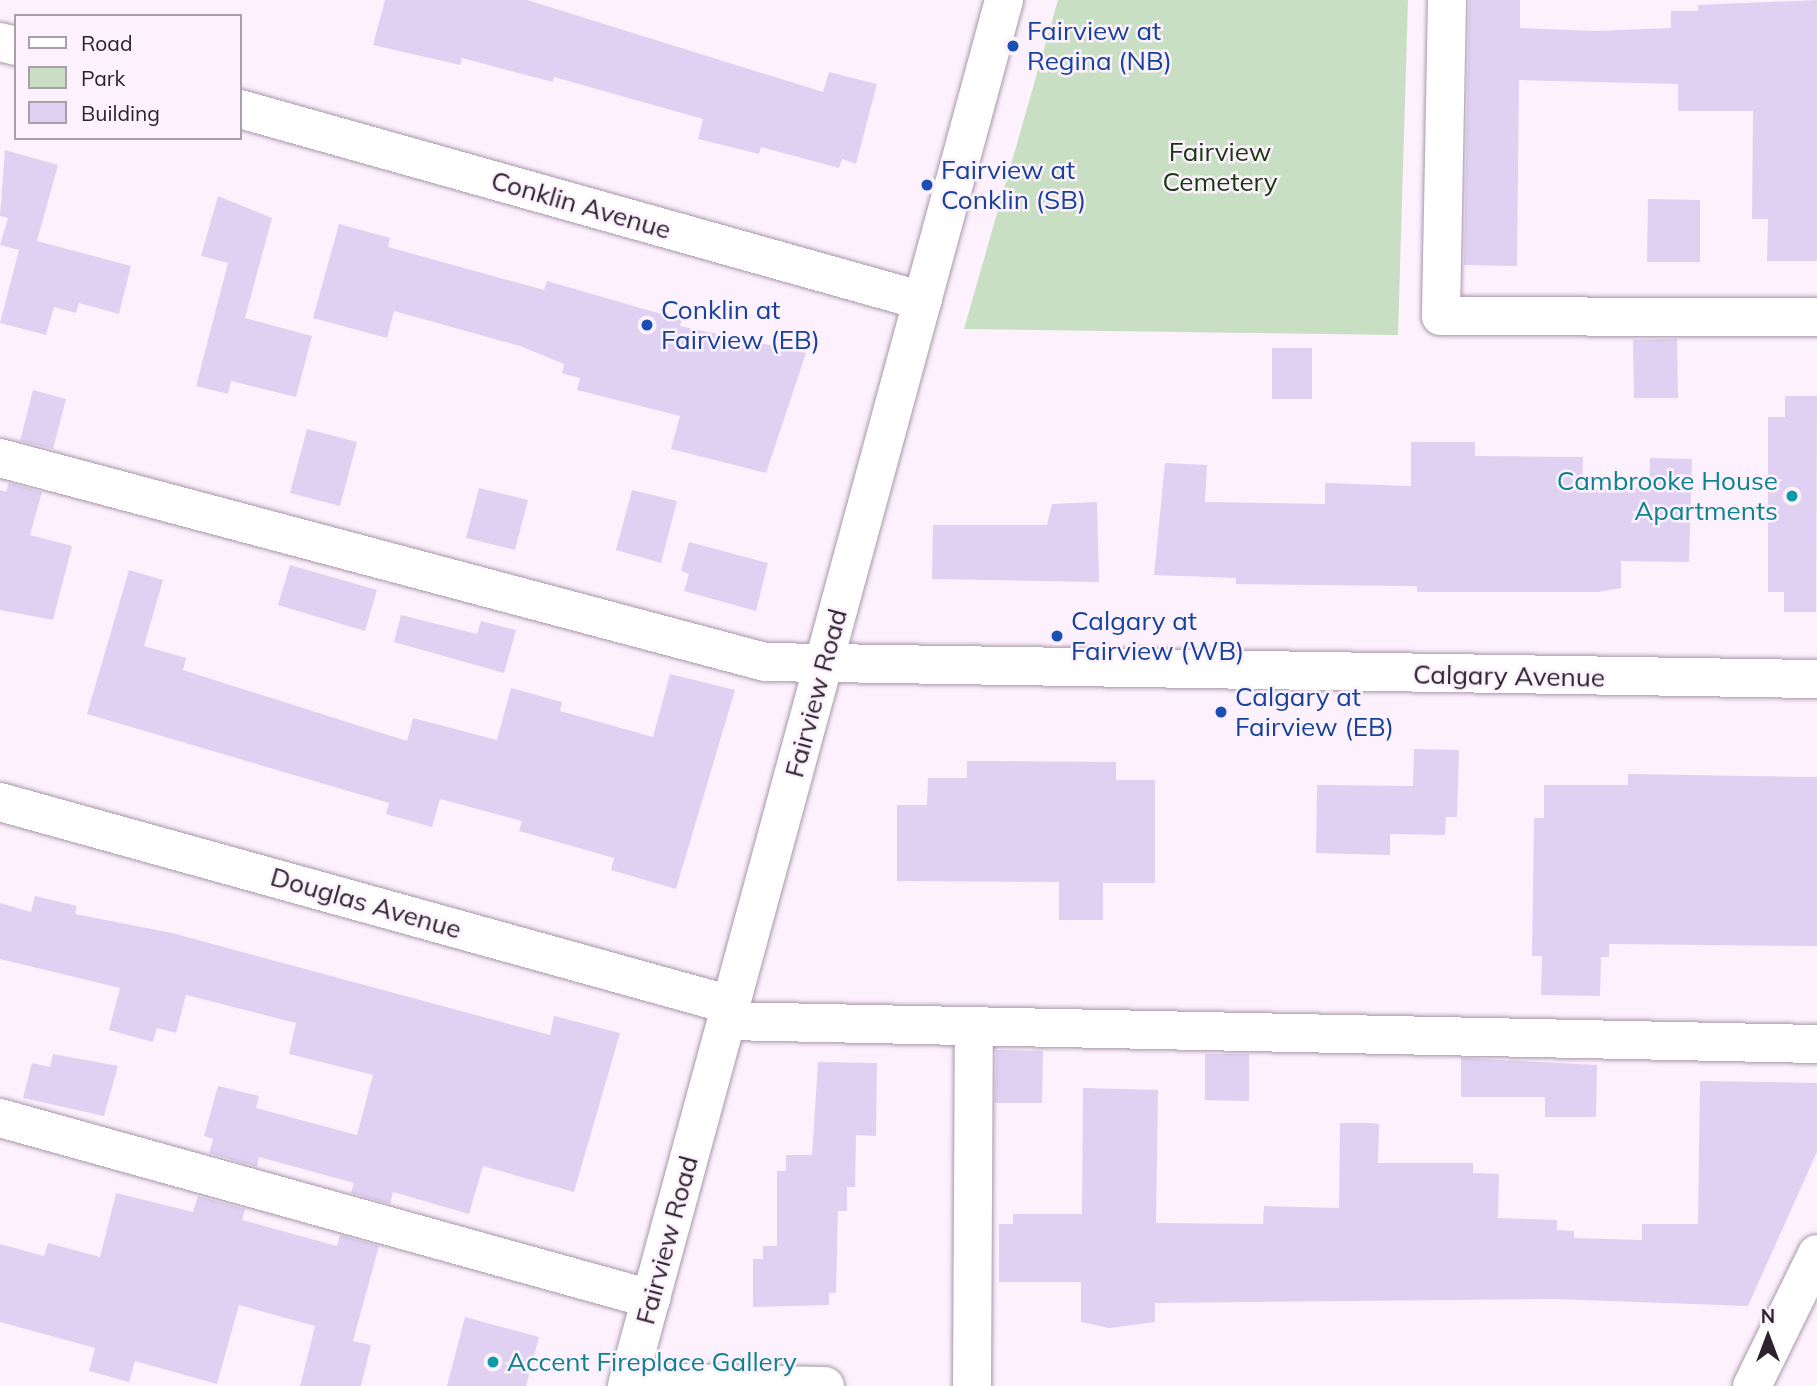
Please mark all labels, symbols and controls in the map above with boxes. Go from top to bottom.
legend [14,14,242,140]
place label: Fairview at Regina (NB) [1027,15,1172,76]
text: Road [81,30,132,56]
marker: Fairview at Regina (NB) [1005,38,1021,54]
text: Park [81,65,125,91]
text: Building [81,100,160,126]
park label: Fairview Cemetery [1162,136,1278,198]
place label: Fairview at Conklin (SB) [941,154,1086,216]
street label: Conklin Avenue [488,164,674,246]
marker: Fairview at Conklin (SB) [919,177,935,193]
place label: Conklin at Fairview (EB) [661,294,820,356]
marker: Conklin at Fairview (EB) [639,317,655,333]
place label: Cambrooke House Apartments [1557,465,1778,526]
marker: Cambrooke House Apartments [1784,488,1800,504]
street label: Fairview Road [779,605,853,781]
place label: Calgary at Fairview (WB) [1071,605,1244,666]
marker: Calgary at Fairview (WB) [1049,628,1065,644]
street label: Calgary Avenue [1413,659,1605,693]
place label: Calgary at Fairview (EB) [1235,681,1394,742]
marker: Calgary at Fairview (EB) [1213,704,1229,720]
street label: Douglas Avenue [267,861,465,945]
street label: Fairview Road [630,1152,704,1328]
north arrow [1733,1302,1803,1372]
text: N [1761,1304,1775,1328]
place label: Accent Fireplace Gallery [507,1346,797,1378]
marker: Accent Fireplace Gallery [485,1354,501,1370]

